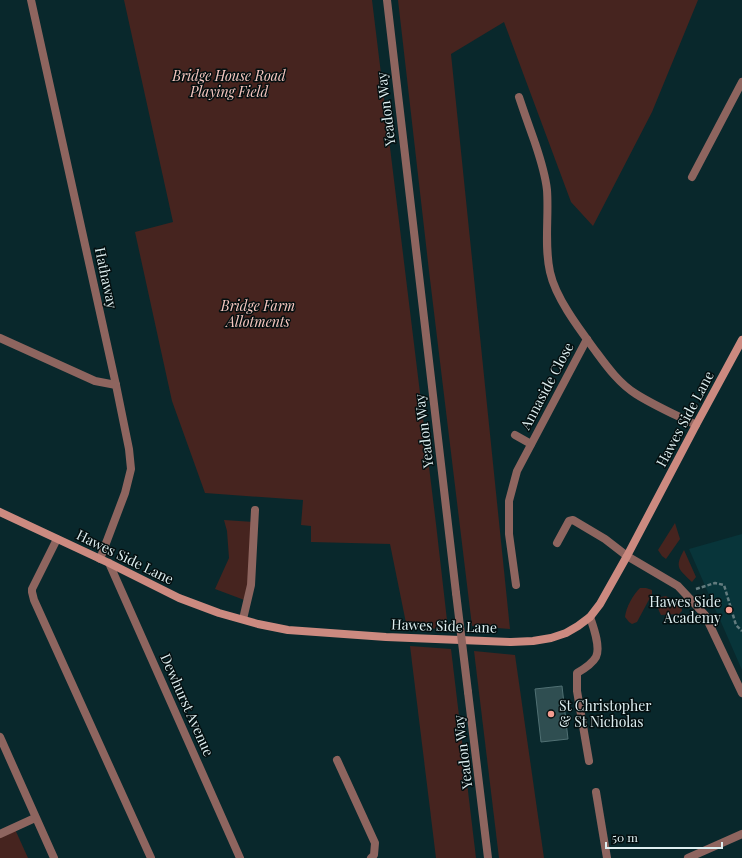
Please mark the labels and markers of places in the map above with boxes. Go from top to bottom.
place label: Hawes Side Academy [649,592,721,627]
marker: Hawes Side Academy [724,605,734,615]
place label: St Christopher & St Nicholas [559,696,652,731]
marker: St Christopher & St Nicholas [546,709,556,719]

